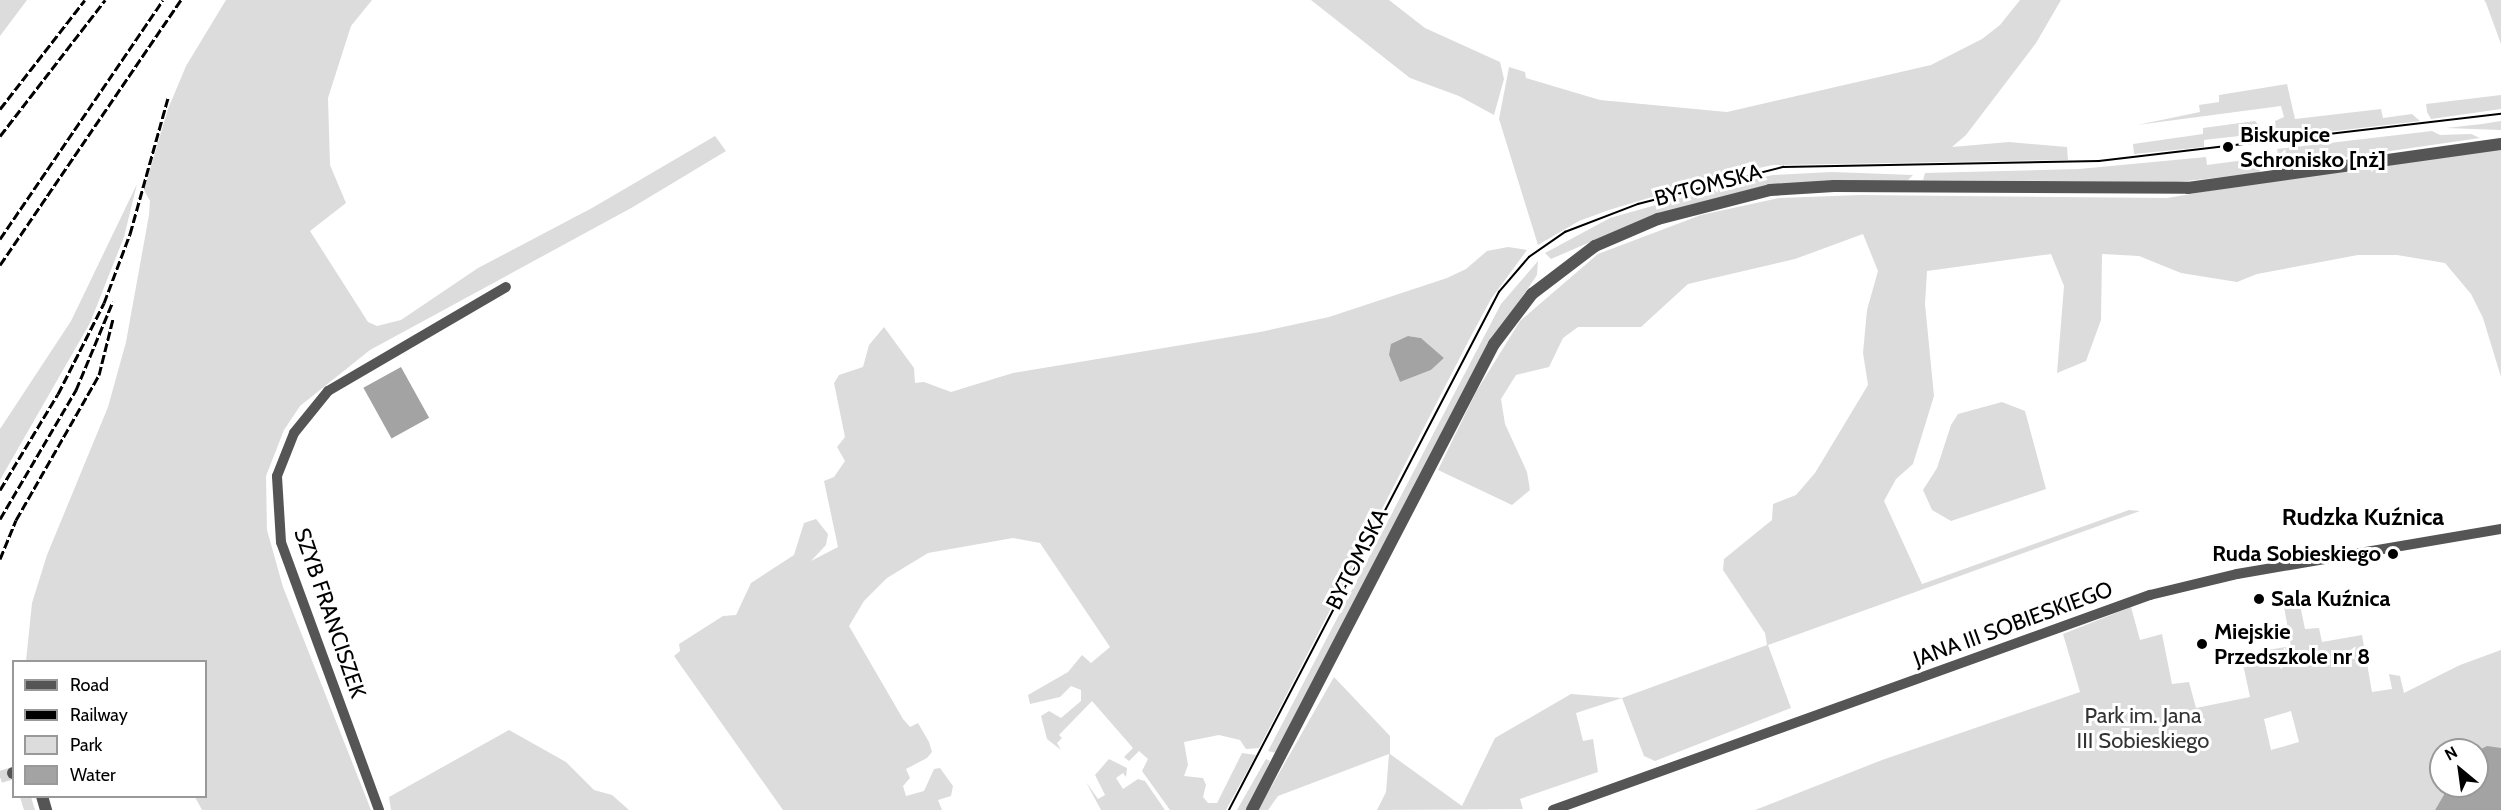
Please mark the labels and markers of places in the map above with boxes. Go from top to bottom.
place label: Biskupice Schronisko [nż] [2240,121,2386,172]
marker: Biskupice Schronisko [nż] [2221,140,2235,154]
place label: Ruda Sobieskiego [2212,541,2381,567]
marker: Ruda Sobieskiego [2386,547,2400,561]
place label: Sala Kuźnica [2271,586,2390,612]
marker: Sala Kuźnica [2252,592,2266,606]
place label: Miejskie Przedszkole nr 8 [2214,618,2370,670]
marker: Miejskie Przedszkole nr 8 [2195,637,2209,651]

